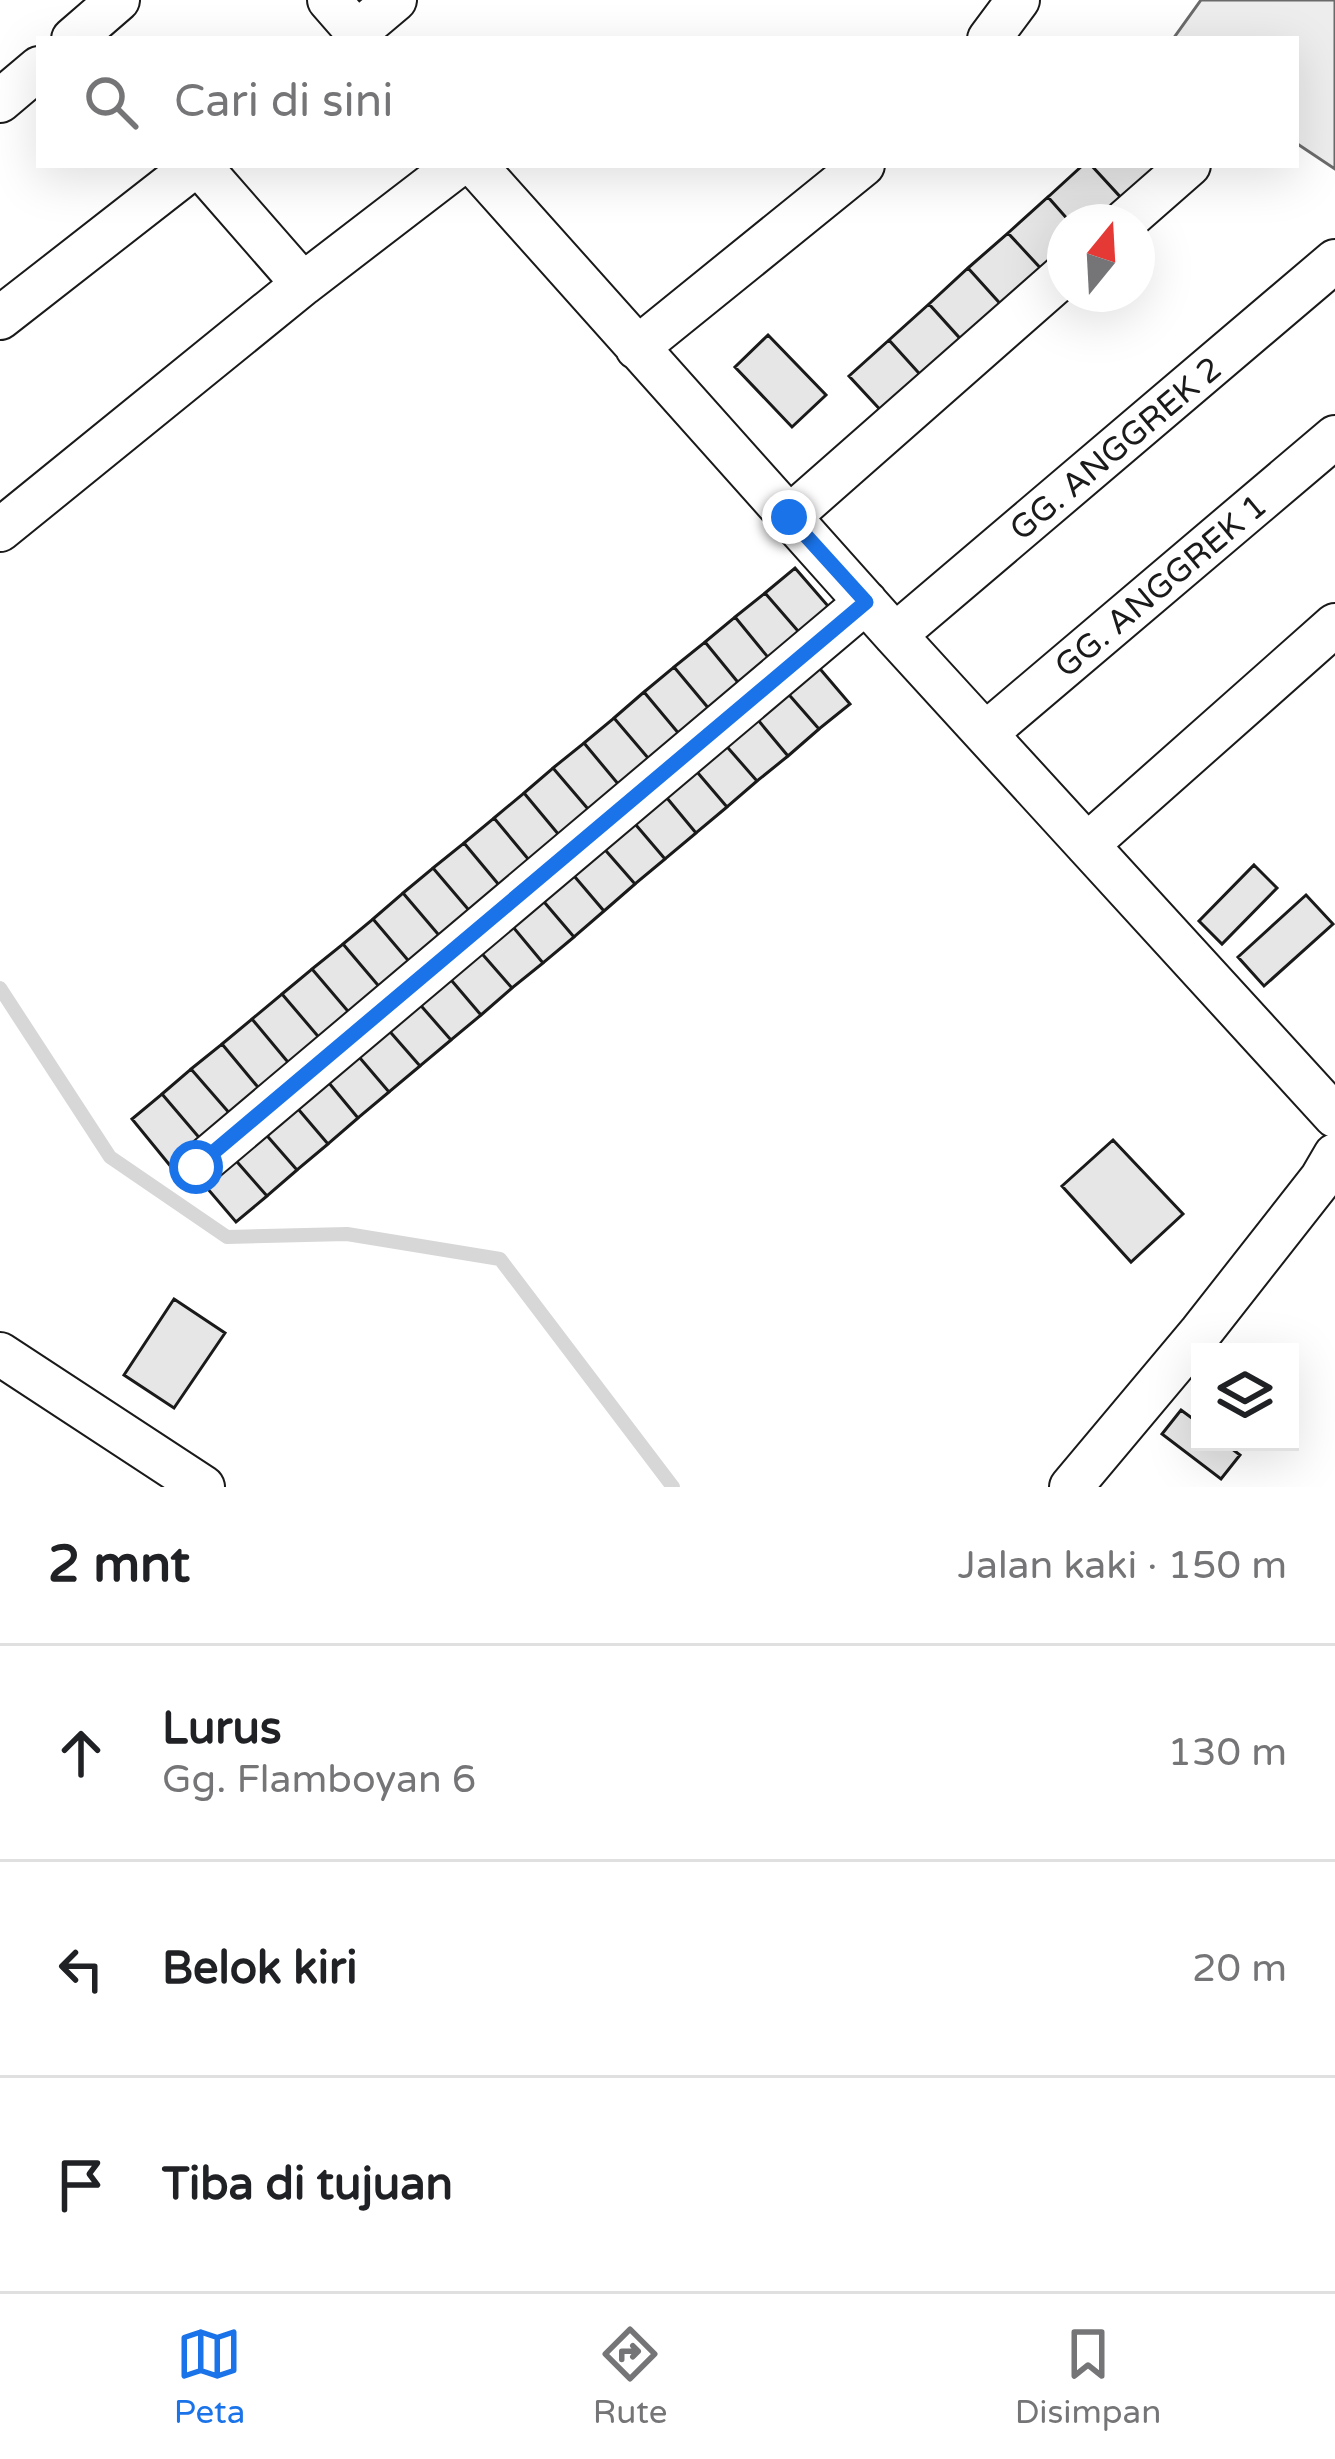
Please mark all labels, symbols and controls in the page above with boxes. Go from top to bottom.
search box [36,36,1299,168]
icon: search [78,69,144,135]
text: Cari di sini [174,75,393,129]
north arrow [1047,204,1155,312]
street label: GG. ANGGREK 2 [1002,349,1230,549]
street label: GG. ANGGREK 1 [1047,486,1275,686]
route end [762,490,816,544]
route start [169,1140,223,1194]
map controls [1191,1343,1299,1451]
button: layers [1191,1343,1299,1451]
text: 2 mnt [48,1534,190,1596]
text: Jalan kaki · 150 m [958,1542,1287,1589]
text: Lurus [162,1702,282,1756]
icon: ahead [48,1720,114,1786]
text: 130 m [1168,1729,1287,1776]
text: Gg. Flamboyan 6 [162,1756,476,1803]
icon: left [48,1936,114,2002]
text: Belok kiri [162,1942,357,1996]
text: 20 m [1192,1945,1287,1992]
icon: arrive [48,2152,114,2218]
text: Tiba di tujuan [162,2158,453,2212]
tab: Peta [174,2321,245,2432]
tab: Rute [593,2321,667,2432]
tab: Disimpan [1015,2321,1161,2432]

